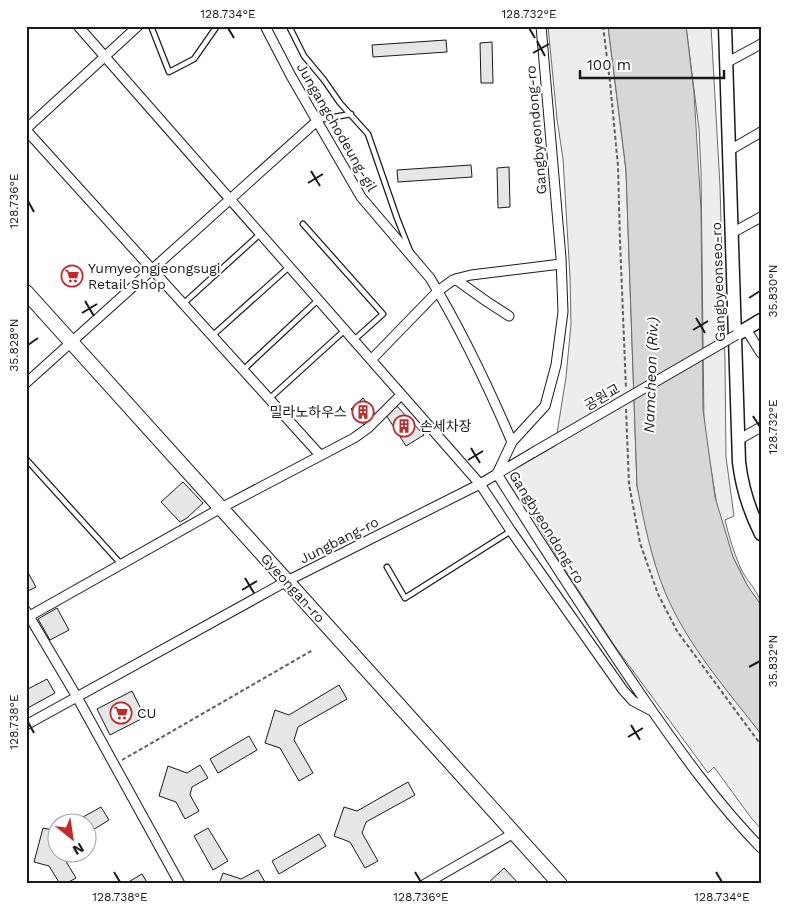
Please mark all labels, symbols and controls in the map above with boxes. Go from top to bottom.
text: 128.734°E [200,7,256,21]
text: 128.732°E [501,7,557,21]
scale bar [580,48,723,80]
text: 100 m [587,56,631,74]
street label: Jungangchodeung-gil [294,60,381,195]
street label: Gangbyeondong-ro [522,65,550,195]
text: 128.736°E [7,173,21,229]
street label: Gangbyeonseo-ro [708,222,728,342]
place label: Yumyeongjeongsugi Retail Shop [88,260,220,292]
supermarket icon: Yumyeongjeongsugi Retail Shop [60,264,84,288]
text: 35.830°N [766,264,780,318]
water label: Namcheon (Riv.) [640,317,662,433]
text: 35.828°N [7,318,21,372]
street label: 공원교 [581,380,623,414]
text: 128.732°E [766,399,780,455]
building icon: 밀라노하우스 [351,400,375,424]
place label: 밀라노하우스 [270,404,347,420]
building icon: 손세차장 [392,414,416,438]
place label: 손세차장 [420,418,472,434]
street label: Gangbyeondong-ro [506,468,588,586]
street label: Jungbang-ro [297,513,381,567]
street label: Gyeongan-ro [258,550,328,626]
text: 35.832°N [766,635,780,687]
text: 128.738°E [7,694,21,750]
supermarket icon: CU [109,701,133,725]
place label: CU [137,705,157,721]
north arrow [48,812,98,862]
text: N [70,840,87,859]
text: 128.738°E [92,890,148,904]
text: 128.736°E [393,890,449,904]
text: 128.734°E [694,890,750,904]

